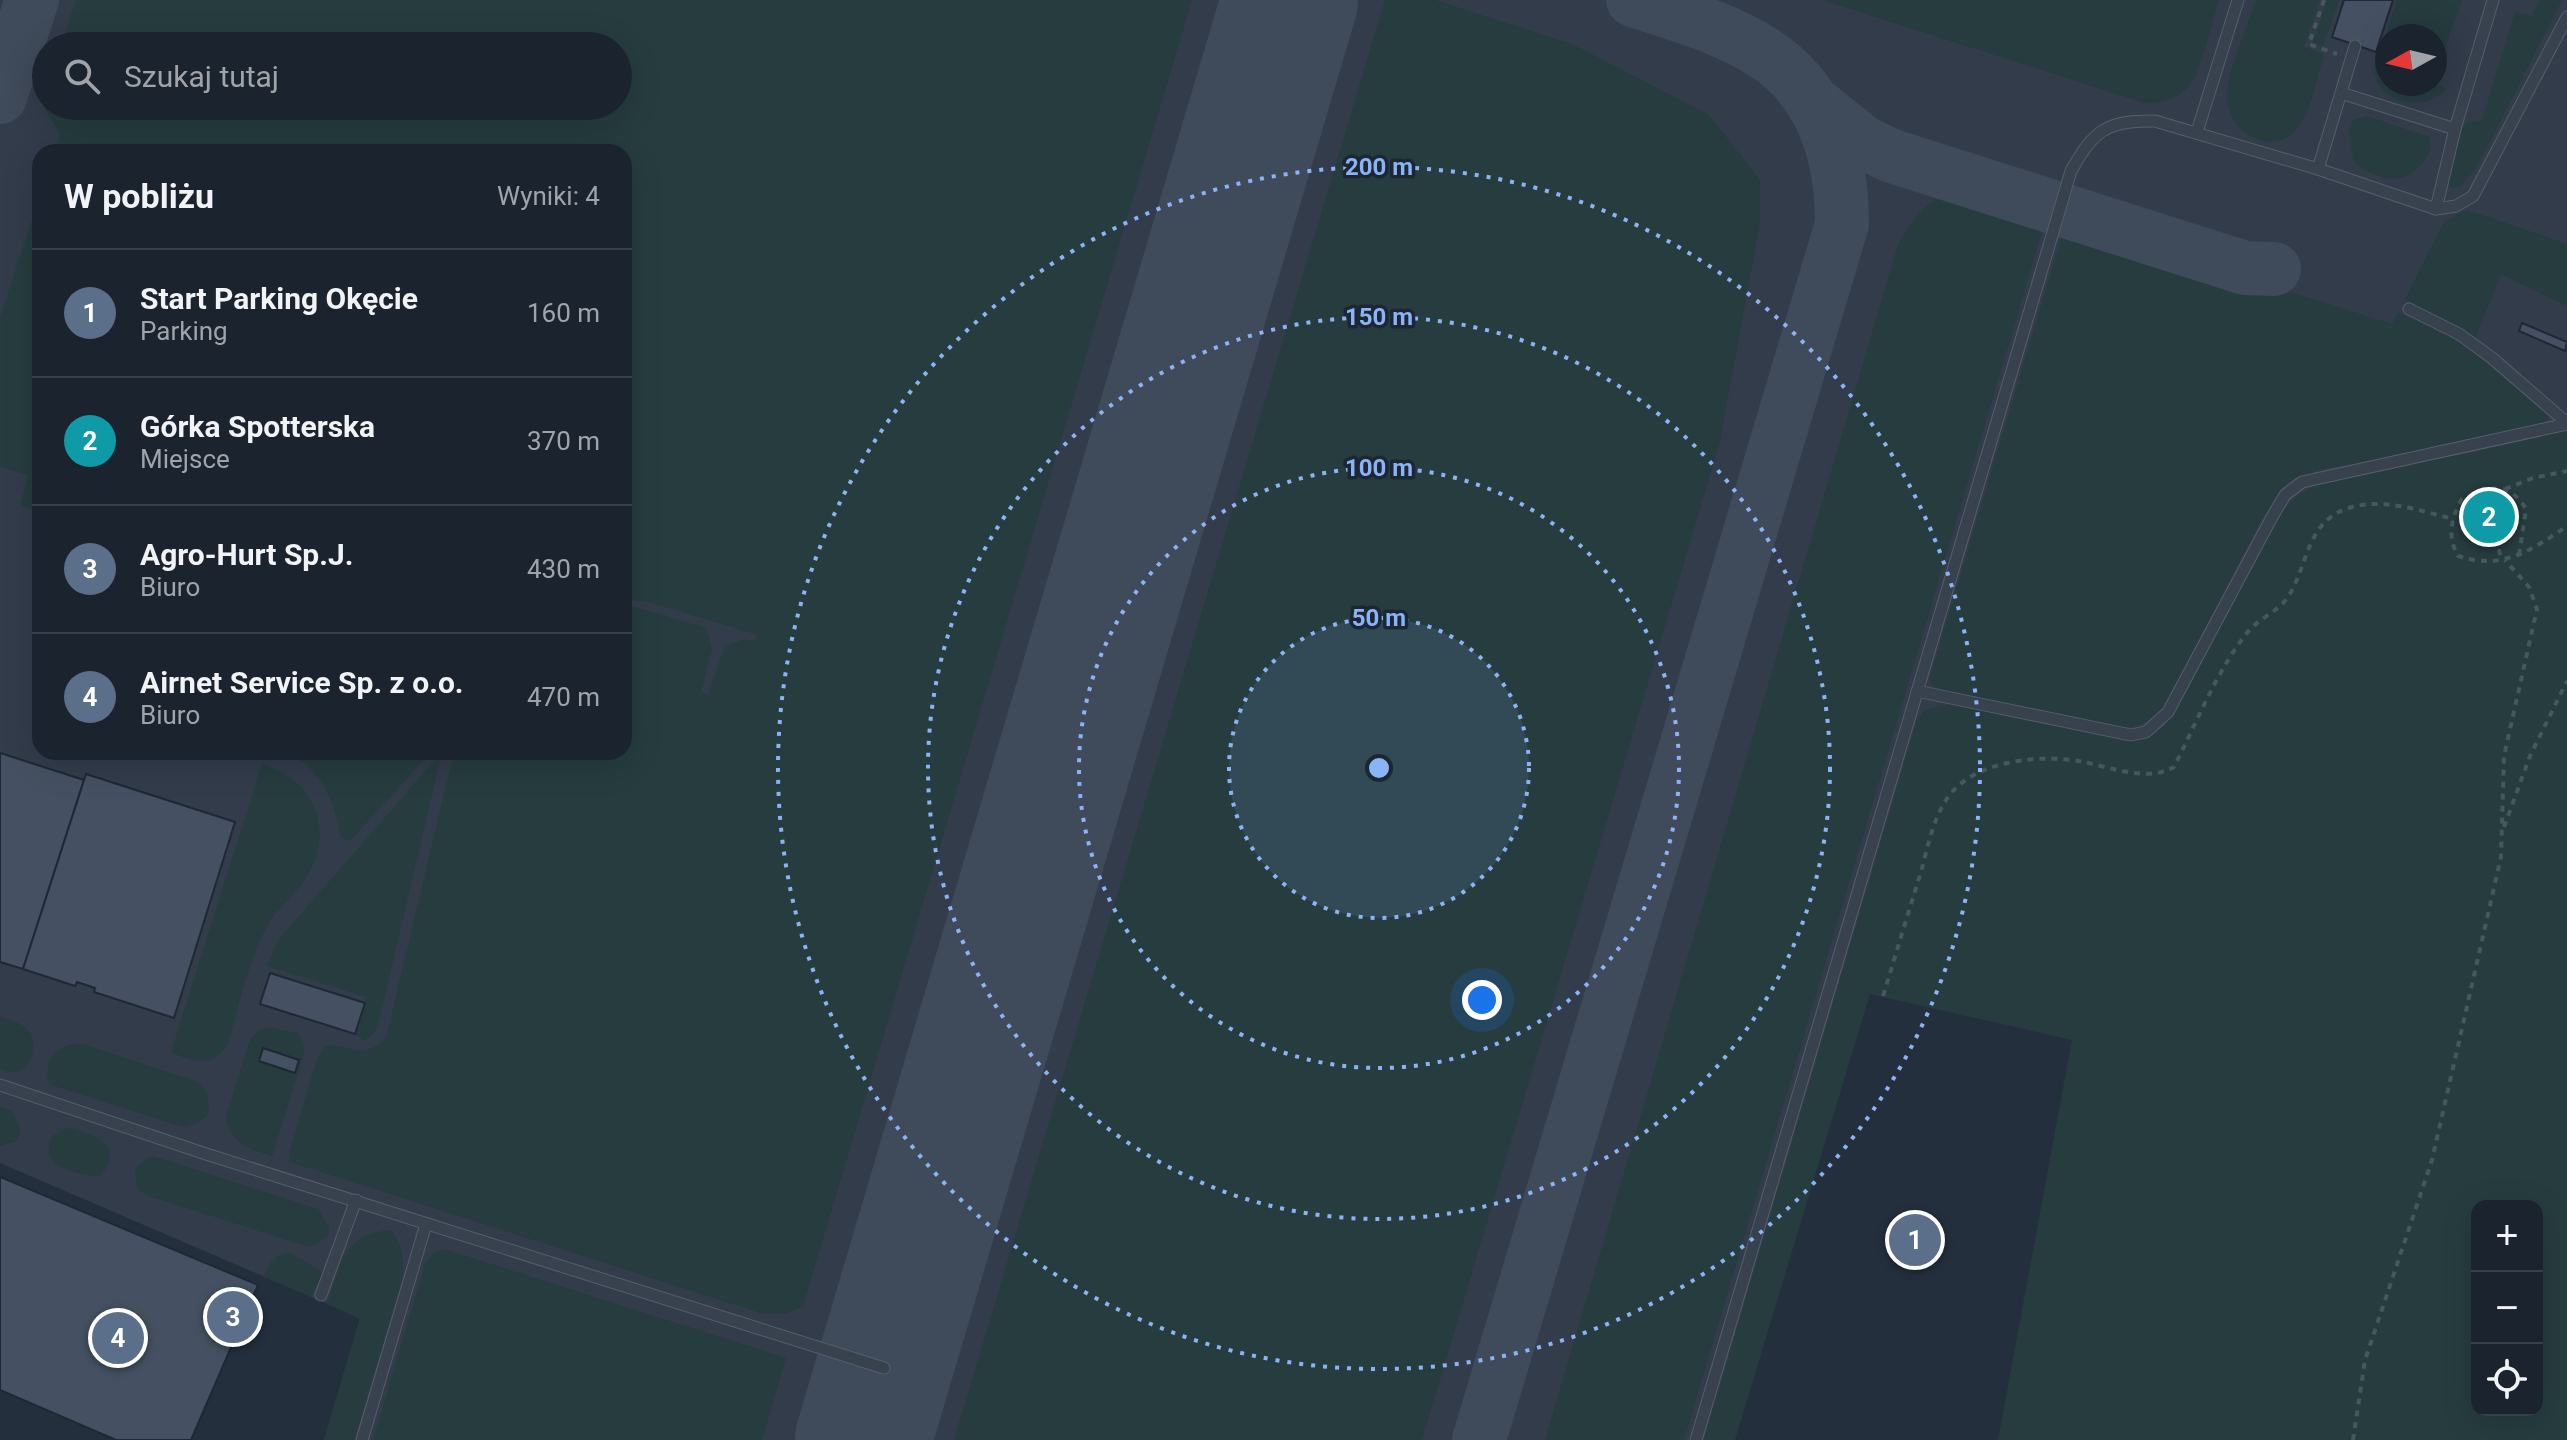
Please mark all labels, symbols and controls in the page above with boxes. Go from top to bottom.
north arrow [2375,24,2447,96]
search box [32,32,632,120]
icon: search [60,54,104,98]
text: Szukaj tutaj [124,59,279,94]
text: 200 m [1345,153,1413,181]
text: W pobliżu [64,176,214,216]
text: Wyniki: 4 [497,181,600,211]
text: Start Parking Okęcie [140,281,418,316]
text: 1 [83,298,97,328]
text: 160 m [527,298,600,328]
text: 150 m [1345,303,1413,331]
text: Parking [140,316,228,346]
text: Górka Spotterska [140,409,375,444]
text: 2 [83,426,97,456]
text: 370 m [527,426,600,456]
text: Miejsce [140,444,230,474]
text: 100 m [1345,454,1413,482]
pin: 2 [2463,487,2515,547]
text: Agro-Hurt Sp.J. [140,537,353,572]
text: 3 [83,554,97,584]
text: 430 m [527,554,600,584]
text: Biuro [140,572,200,602]
text: 50 m [1352,604,1406,632]
text: Airnet Service Sp. z o.o. [140,665,464,700]
text: 4 [83,682,97,712]
text: 470 m [527,682,600,712]
text: Biuro [140,700,200,730]
centre of rings [1365,754,1393,782]
your location [1462,980,1502,1020]
map controls [2471,1200,2543,1416]
button: + [2471,1200,2543,1272]
pin: 1 [1889,1210,1941,1270]
button: − [2471,1272,2543,1344]
pin: 3 [207,1287,259,1347]
pin: 4 [92,1308,144,1368]
button: locate [2471,1344,2543,1416]

